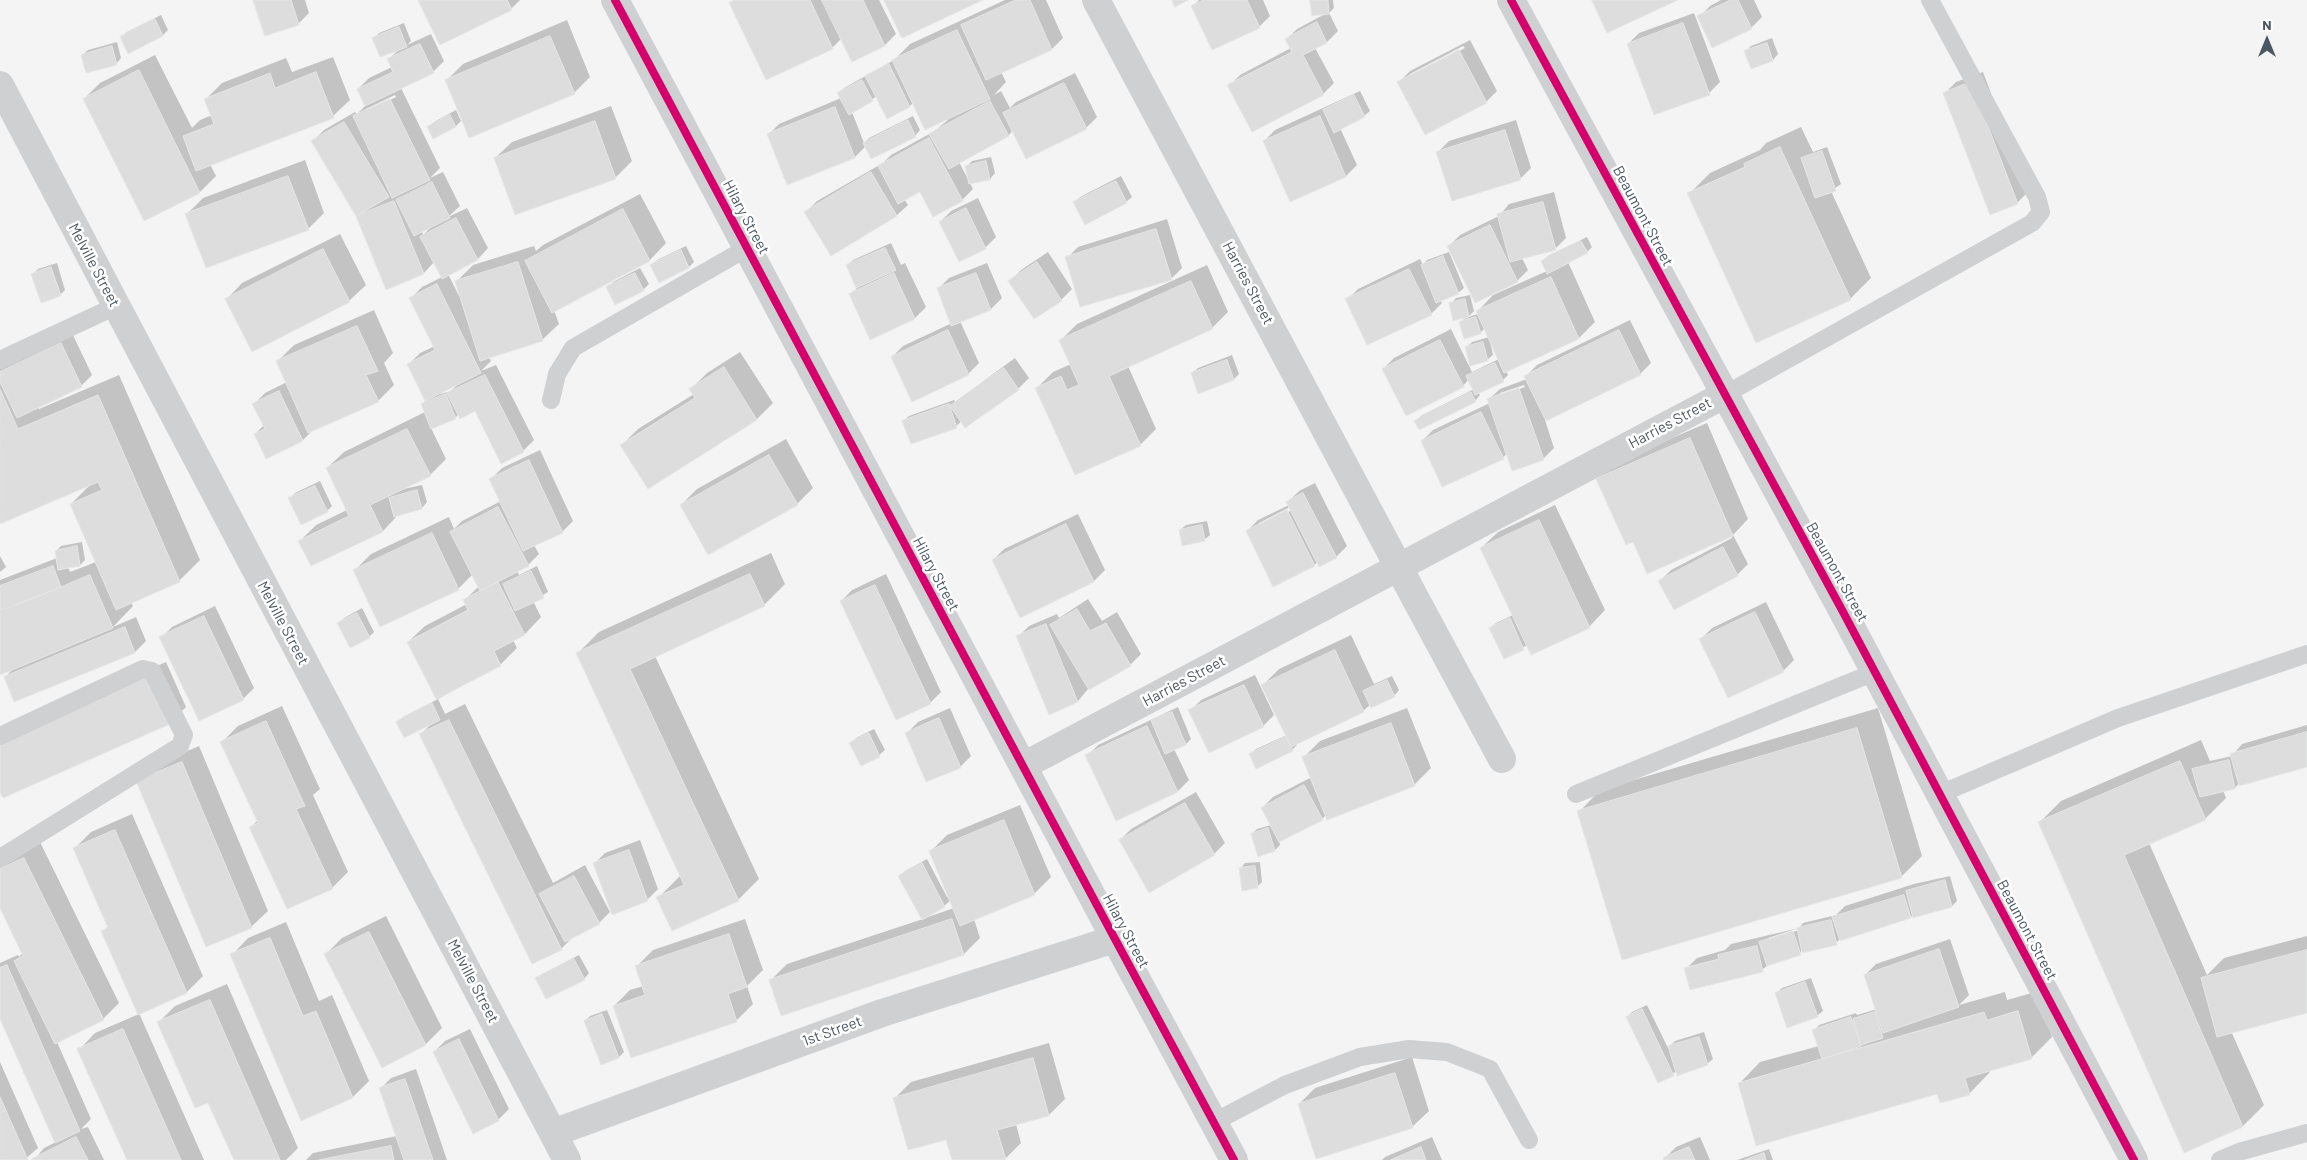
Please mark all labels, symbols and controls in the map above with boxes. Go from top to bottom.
north arrow [2242,15,2292,65]
text: N [2262,16,2272,33]
street label: Beaumont Street [1609,163,1677,269]
street label: Hilary Street [719,177,773,257]
street label: Melville Street [64,220,124,310]
street label: Harries Street [1219,238,1277,328]
street label: Harries Street [1625,394,1715,452]
street label: Beaumont Street [1802,519,1872,625]
street label: Hilary Street [909,534,963,614]
street label: Melville Street [253,578,313,668]
street label: Harries Street [1139,652,1229,710]
street label: Beaumont Street [1993,877,2061,983]
street label: Hilary Street [1099,891,1153,971]
street label: Melville Street [443,936,503,1026]
street label: 1st Street [800,1012,864,1050]

